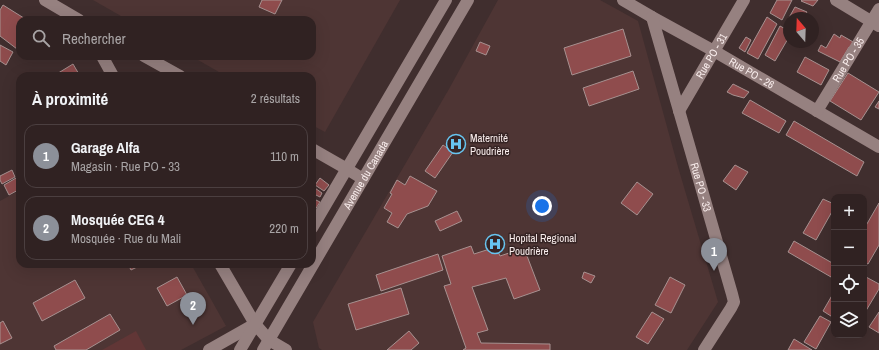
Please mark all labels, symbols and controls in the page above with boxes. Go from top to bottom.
north arrow [783,12,819,48]
search box [16,16,316,60]
icon: search [30,27,52,49]
text: Rechercher [62,28,126,49]
street label: Rue PO - 31 [693,31,730,81]
street label: Rue PO - 35 [829,35,867,85]
street label: Rue PO - 26 [727,54,777,92]
text: À proximité [32,87,108,110]
text: 2 résultats [251,90,300,107]
place label: Maternité Poudrière [470,131,510,158]
hospital icon: Maternité Poudrière [445,133,467,155]
text: Garage Alfa [71,137,140,158]
street label: Avenue du Canada [340,138,391,213]
text: 1 [43,148,49,165]
text: 110 m [270,148,299,165]
text: Magasin · Rue PO - 33 [71,158,180,175]
street label: Rue PO - 33 [687,161,715,213]
map controls [831,194,867,338]
button: + [831,194,867,230]
your location [532,196,552,216]
text: Mosquée CEG 4 [71,209,165,230]
text: 2 [43,220,49,237]
text: 220 m [269,220,299,237]
text: Mosquée · Rue du Mali [71,230,181,247]
button: − [831,230,867,266]
place label: Hopital Regional Poudrière [509,231,576,258]
hospital icon: Hopital Regional Poudrière [484,233,506,255]
pin: 1 [701,238,727,271]
button: locate [831,266,867,302]
pin: 2 [180,292,206,325]
button: layers [831,302,867,338]

